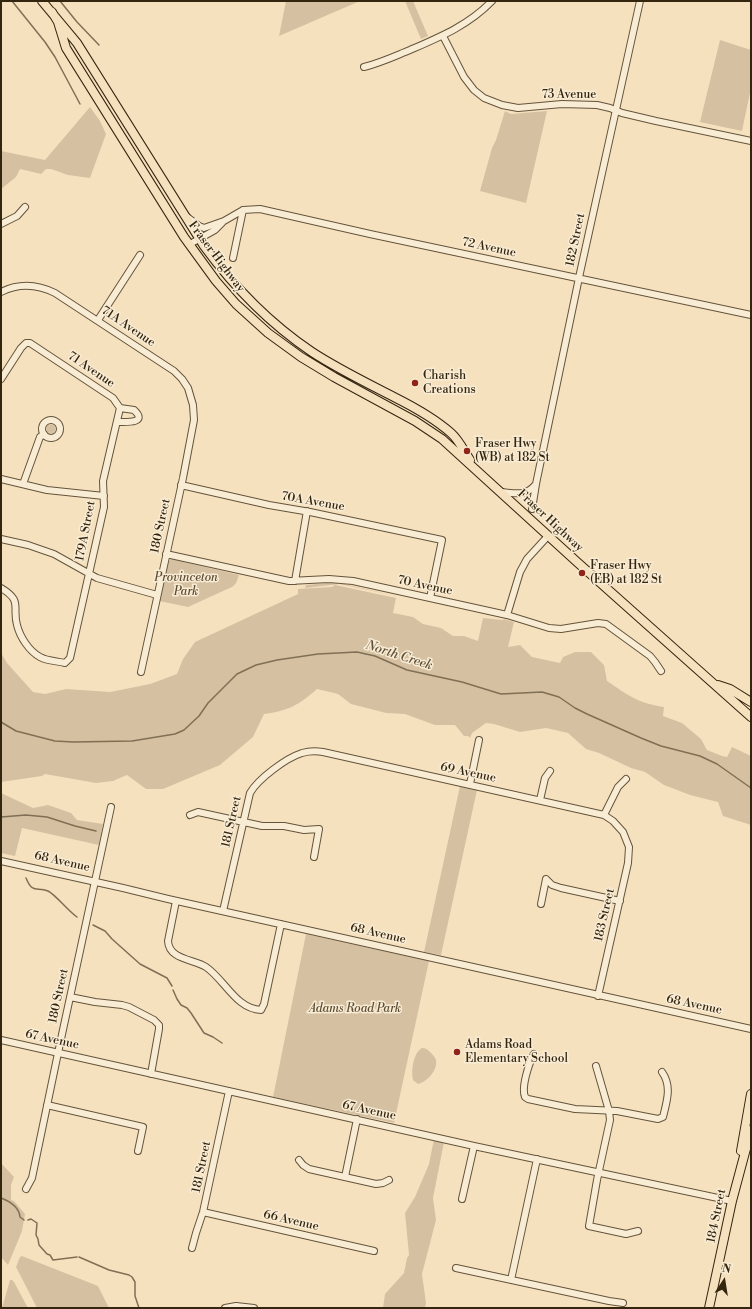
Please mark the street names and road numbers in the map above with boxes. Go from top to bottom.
street label: 73 Avenue [542,88,596,102]
street label: 182 Street [563,212,589,268]
street label: Fraser Highway [185,219,247,295]
street label: 72 Avenue [461,235,517,261]
street label: 71A Avenue [98,304,158,350]
street label: 71 Avenue [65,349,117,391]
street label: Fraser Highway [514,487,586,555]
street label: 70A Avenue [280,489,346,515]
street label: 180 Street [148,497,174,555]
street label: 179A Street [73,500,99,562]
street label: 70 Avenue [396,573,454,599]
street label: 69 Avenue [439,760,497,786]
street label: 181 Street [219,795,245,849]
street label: 68 Avenue [33,849,91,875]
street label: 183 Street [592,887,618,943]
street label: 68 Avenue [349,921,407,947]
street label: 180 Street [46,967,72,1025]
street label: 68 Avenue [665,992,723,1018]
street label: 67 Avenue [24,1027,80,1053]
street label: 67 Avenue [341,1098,397,1124]
street label: 181 Street [190,1140,214,1194]
street label: 184 Street [704,1188,730,1244]
street label: 66 Avenue [262,1208,320,1234]

